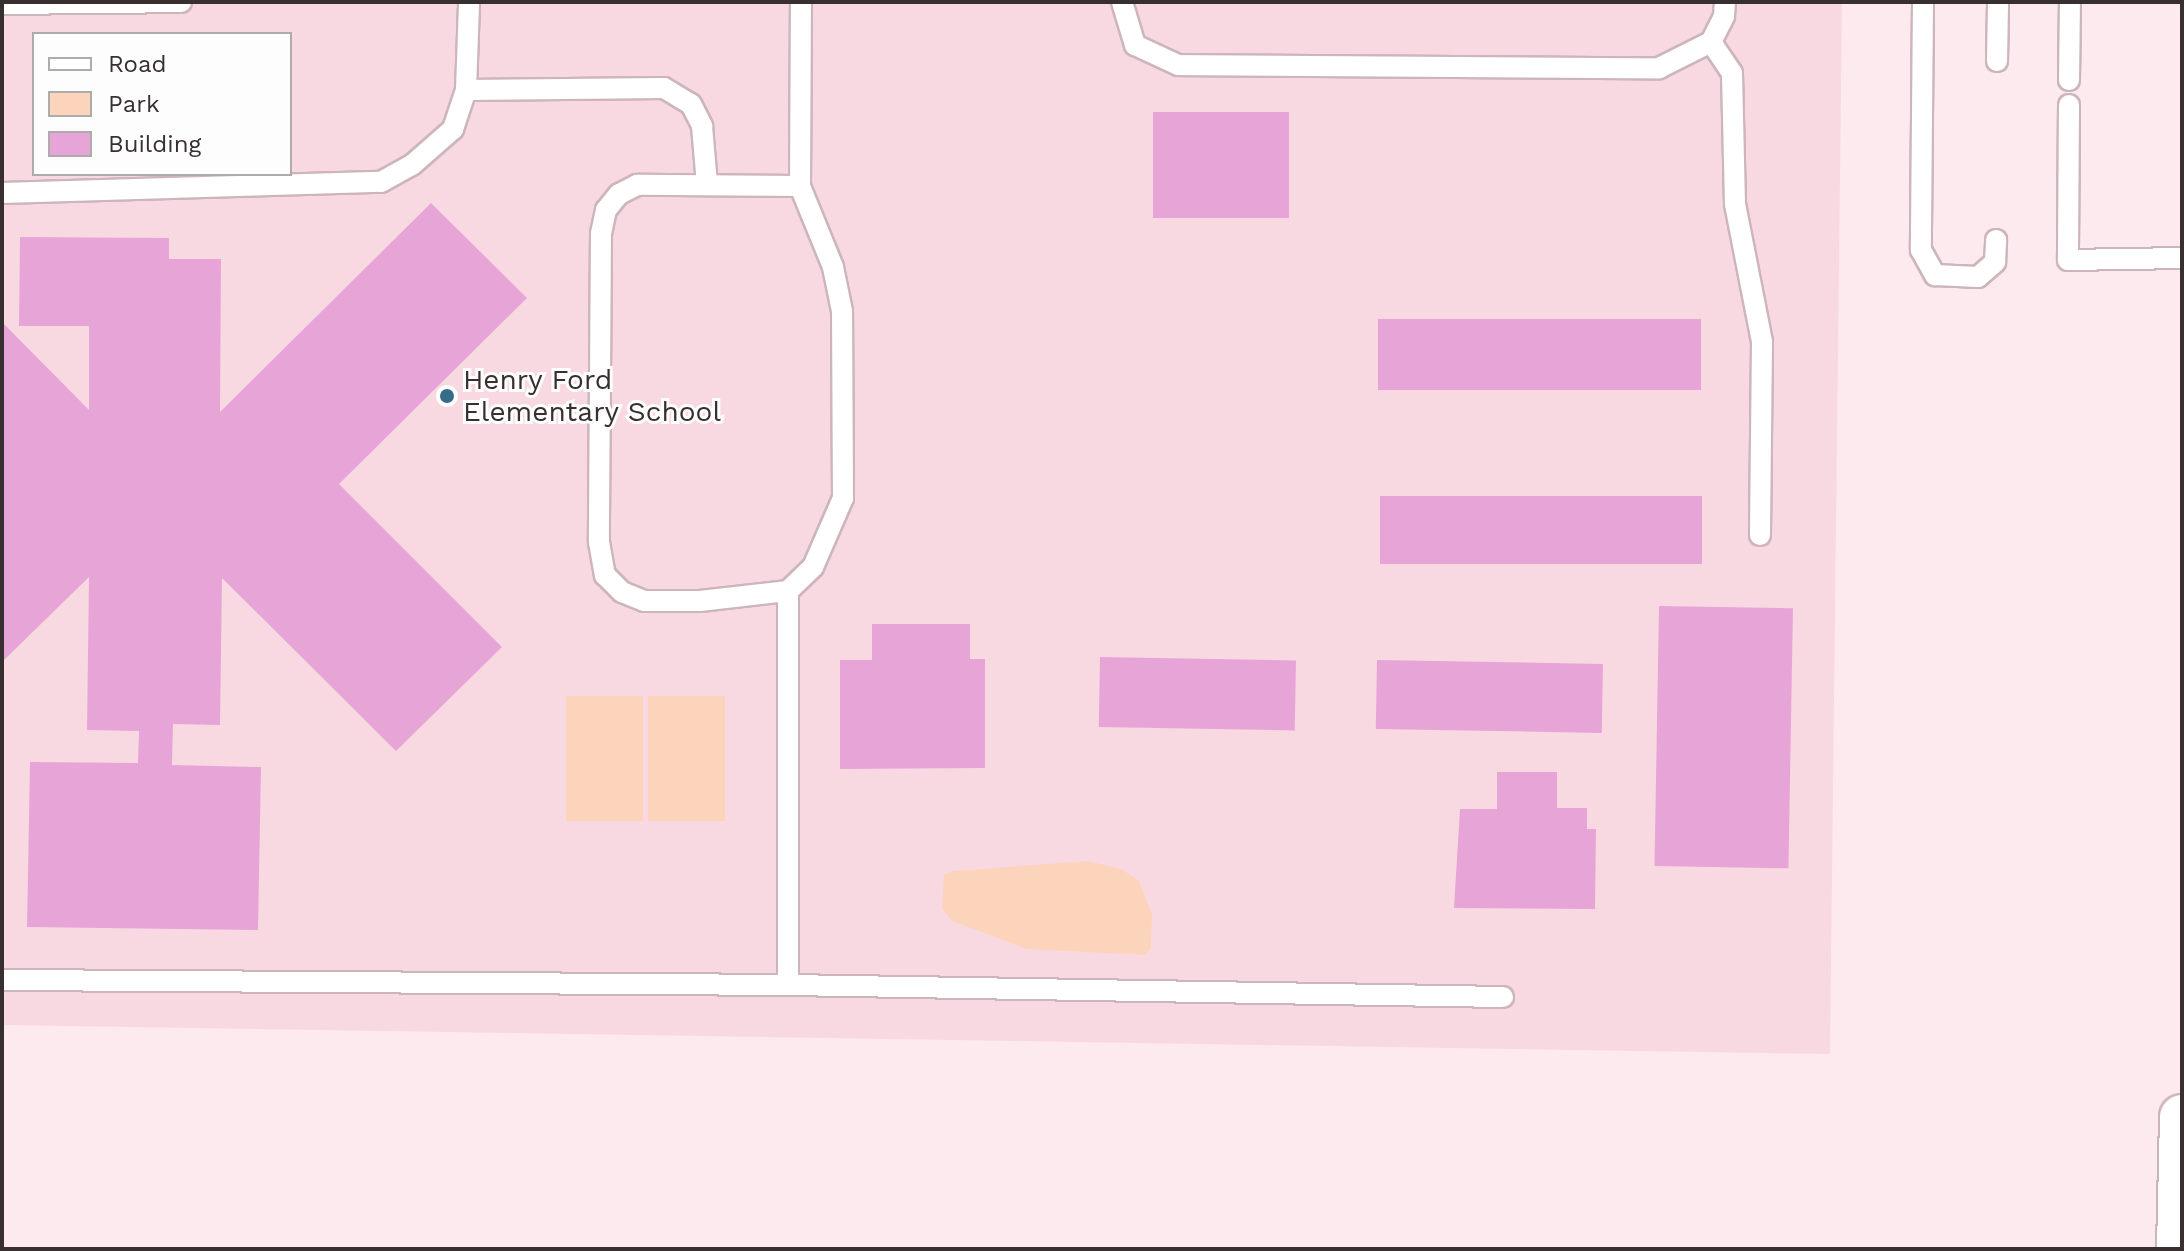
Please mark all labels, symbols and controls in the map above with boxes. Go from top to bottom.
legend [32,32,292,176]
text: Road [108,50,167,78]
text: Park [108,90,160,118]
text: Building [108,130,201,158]
place label: Henry Ford Elementary School [463,363,722,429]
marker: Henry Ford Elementary School [438,387,456,405]

